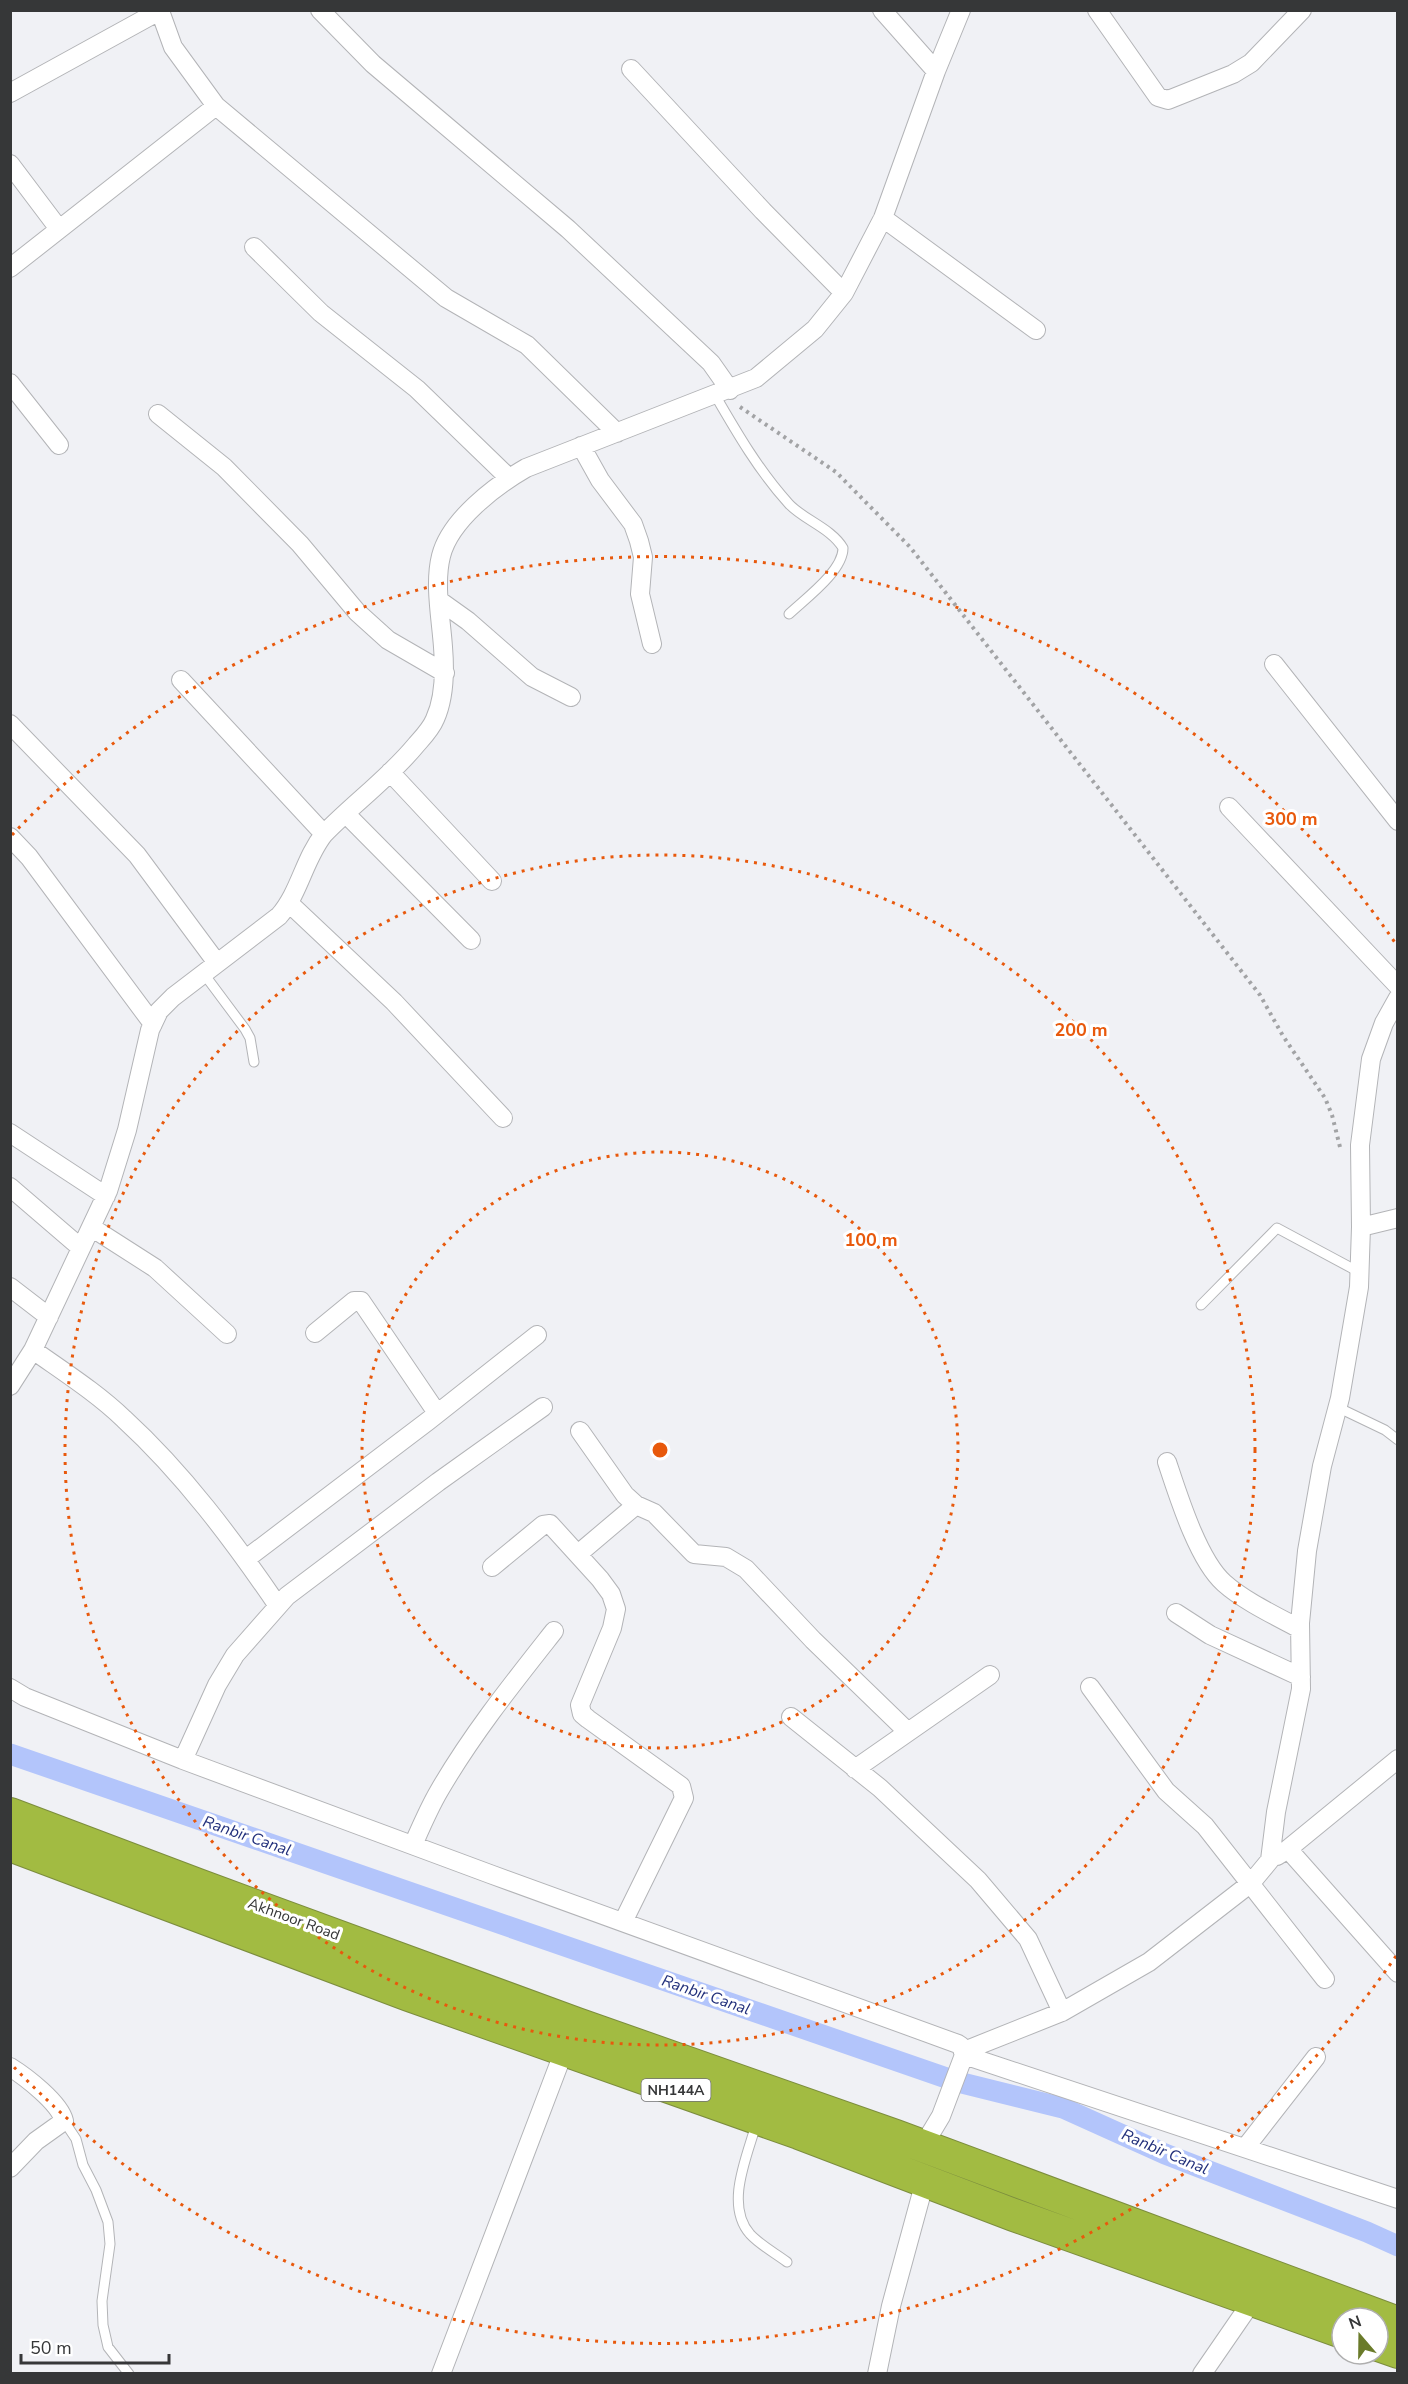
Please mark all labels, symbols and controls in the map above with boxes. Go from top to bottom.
text: 300 m [1264,807,1318,831]
text: 200 m [1054,1018,1108,1042]
text: 100 m [844,1228,898,1252]
centre of rings [650,1440,670,1460]
water label: Ranbir Canal [200,1811,295,1862]
street label: Akhnoor Road [245,1893,343,1945]
water label: Ranbir Canal [659,1970,754,2021]
road number: NH144A [642,2079,710,2101]
water label: Ranbir Canal [1118,2124,1212,2180]
north arrow [1330,2306,1390,2366]
text: N [1346,2310,1365,2335]
scale bar [21,2327,170,2365]
text: 50 m [30,2336,72,2360]

